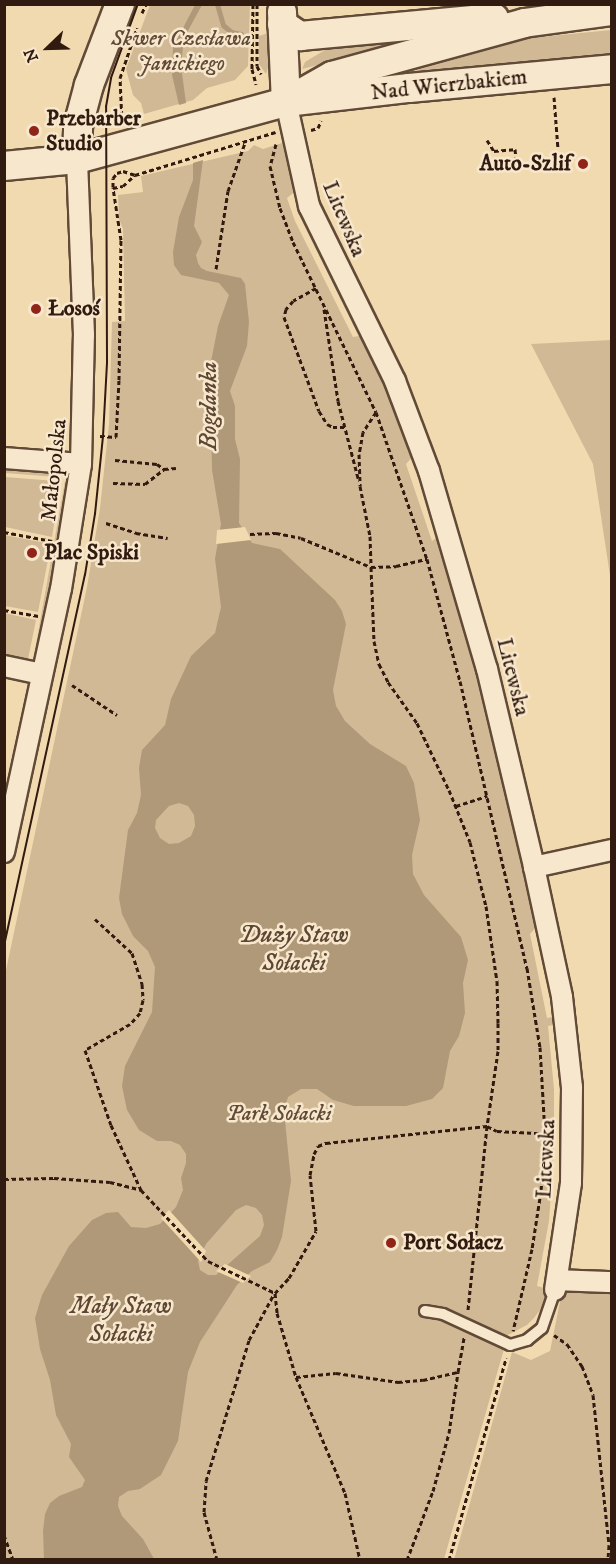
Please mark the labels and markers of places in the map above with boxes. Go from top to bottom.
place label: Przebarber Studio [46,105,141,156]
marker: Przebarber Studio [27,124,41,138]
place label: Auto-Szlif [479,151,571,177]
marker: Auto-Szlif [576,157,590,171]
place label: Łosoś [48,296,100,322]
marker: Łosoś [29,302,43,316]
place label: Plac Spiski [44,540,139,566]
marker: Plac Spiski [25,546,39,560]
place label: Port Sołacz [403,1230,503,1256]
marker: Port Sołacz [384,1236,398,1250]

